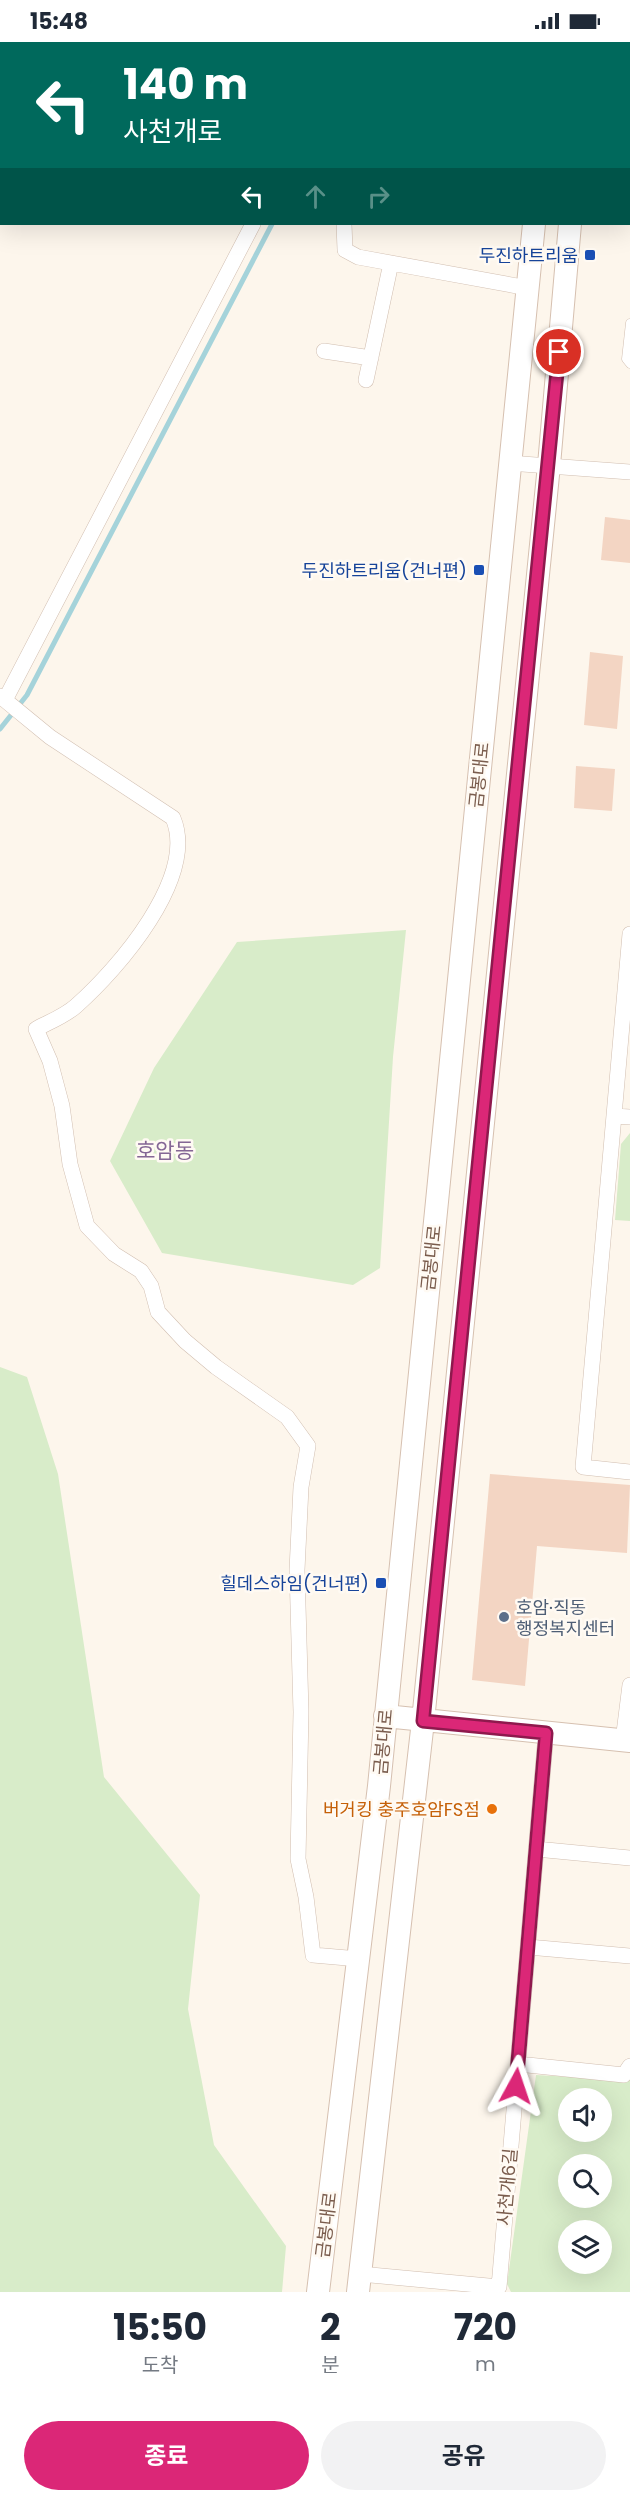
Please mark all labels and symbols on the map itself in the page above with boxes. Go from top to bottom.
place label: 두진하트리움 [479,243,578,268]
marker: 두진하트리움 [583,248,597,262]
pin [533,326,584,377]
place label: 두진하트리움(건너편) [302,558,467,583]
marker: 두진하트리움(건너편) [472,563,486,577]
street label: 금봉대로 [463,741,495,809]
district label: 호암동 [136,1136,194,1165]
street label: 금봉대로 [415,1224,447,1292]
place label: 힐데스하임(건너편) [220,1571,369,1596]
marker: 힐데스하임(건너편) [374,1576,388,1590]
place label: 호암·직동 행정복지센터 [516,1595,615,1641]
marker: 호암·직동 행정복지센터 [497,1610,511,1624]
street label: 금봉대로 [368,1708,398,1776]
place label: 버거킹 충주호암FS점 [323,1797,480,1822]
marker: 버거킹 충주호암FS점 [485,1802,499,1816]
position arrow [484,2054,548,2118]
street label: 사천개6길 [491,2147,523,2227]
street label: 금봉대로 [310,2191,342,2259]

